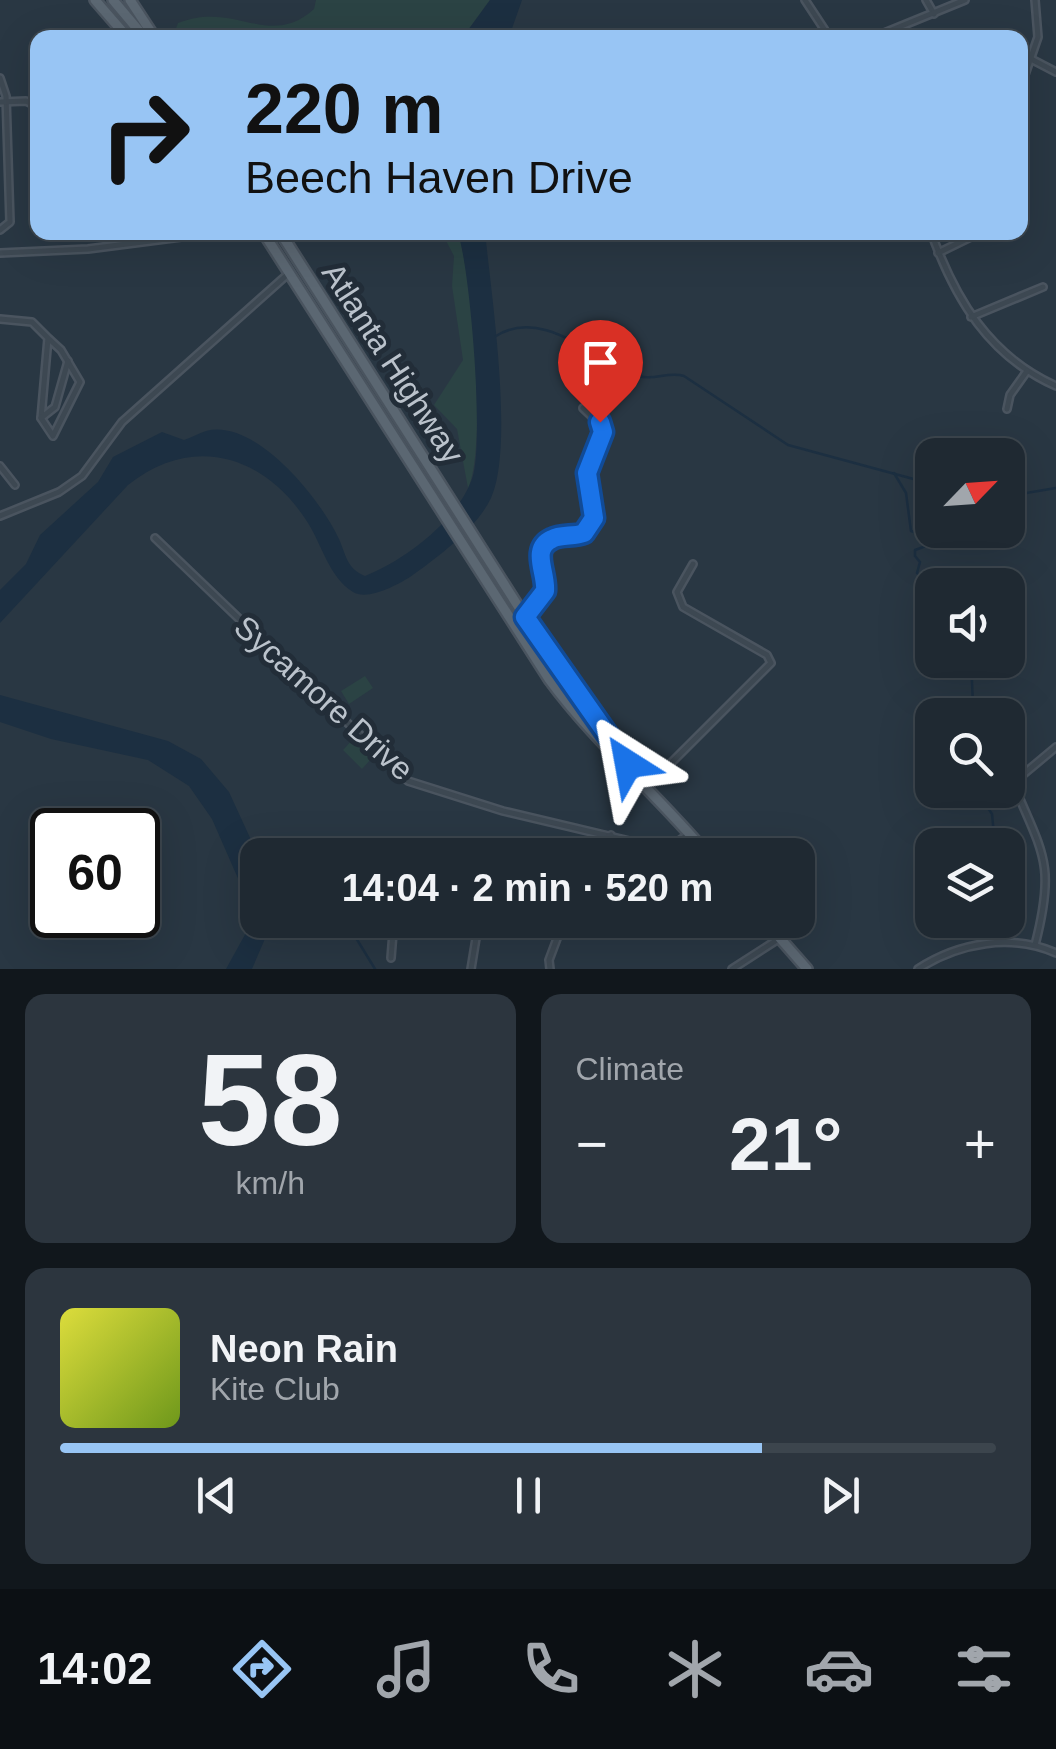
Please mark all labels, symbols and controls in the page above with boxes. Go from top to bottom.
icon: right [80,70,210,200]
text: 220 m [245,70,443,148]
text: Beech Haven Drive [245,152,633,203]
street label: Atlanta Highway [315,256,471,470]
pin [558,320,643,423]
icon: arrive [573,335,628,390]
north arrow [915,438,1025,548]
map controls [915,438,1025,938]
button: sound [915,568,1025,678]
street label: Sycamore Drive [227,608,421,788]
button: search [915,698,1025,808]
position arrow [576,712,680,816]
speed limit sign: 60 [30,808,160,938]
button: layers [915,828,1025,938]
text: 14:04 · 2 min · 520 m [342,867,713,909]
text: 58 [198,1027,343,1173]
text: Climate [576,1051,684,1087]
text: 21° [729,1102,842,1186]
text: − [576,1113,608,1175]
text: + [964,1113,996,1175]
text: km/h [236,1165,305,1201]
text: Neon Rain [210,1328,398,1370]
text: Kite Club [210,1371,340,1407]
icon: previous [189,1468,244,1523]
icon: pause [501,1468,556,1523]
icon: next [813,1468,868,1523]
icon: directions [227,1634,297,1704]
icon: music [371,1634,441,1704]
icon: phone [516,1634,586,1704]
icon: climate [660,1634,730,1704]
icon: car [804,1634,874,1704]
icon: filters [949,1634,1019,1704]
text: 14:02 [37,1643,152,1694]

